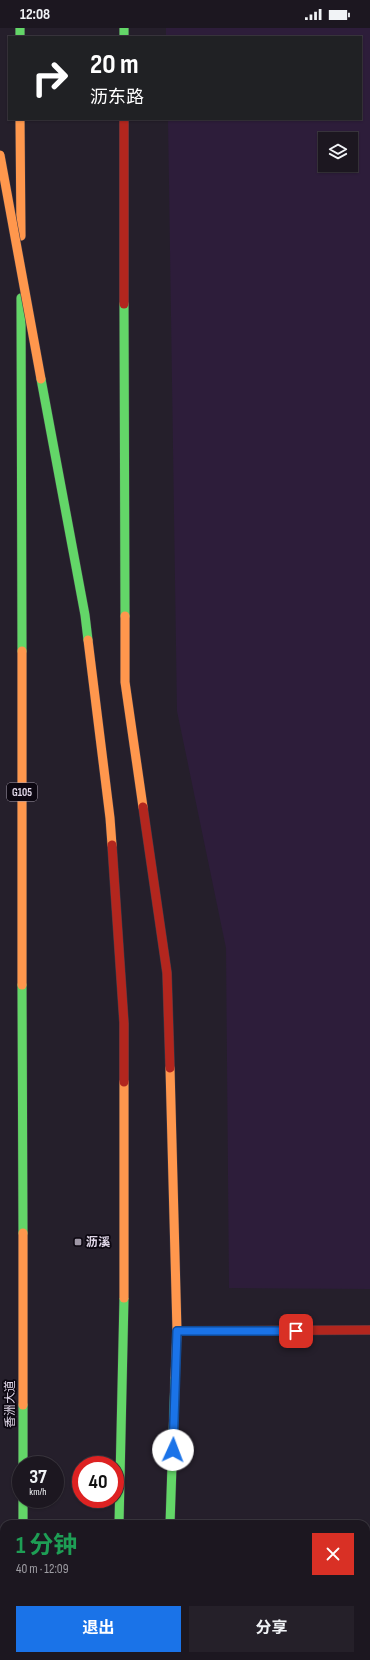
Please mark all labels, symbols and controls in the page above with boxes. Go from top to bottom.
text: 12:08 [20,5,50,24]
text: 20 m [90,48,139,81]
icon: right [24,52,76,104]
text: 沥东路 [90,87,144,108]
map controls [318,132,358,172]
button: layers [318,132,358,172]
road number: G105 [7,783,37,801]
place label: 沥溪 [86,1235,110,1250]
marker: 沥溪 [73,1237,83,1247]
pin [279,1314,313,1348]
icon: arrive [285,1320,307,1342]
street label: 香洲大道 [3,1380,18,1428]
position arrow [152,1429,194,1471]
speed limit sign: 40 [72,1456,124,1508]
text: 37 [29,1465,47,1489]
text: km/h [29,1486,47,1498]
text: 1 分钟 [16,1531,77,1560]
button: close [312,1533,354,1575]
text: 40 m · 12:09 [16,1561,68,1577]
button: 退出 [16,1606,181,1652]
button: 分享 [189,1606,354,1652]

